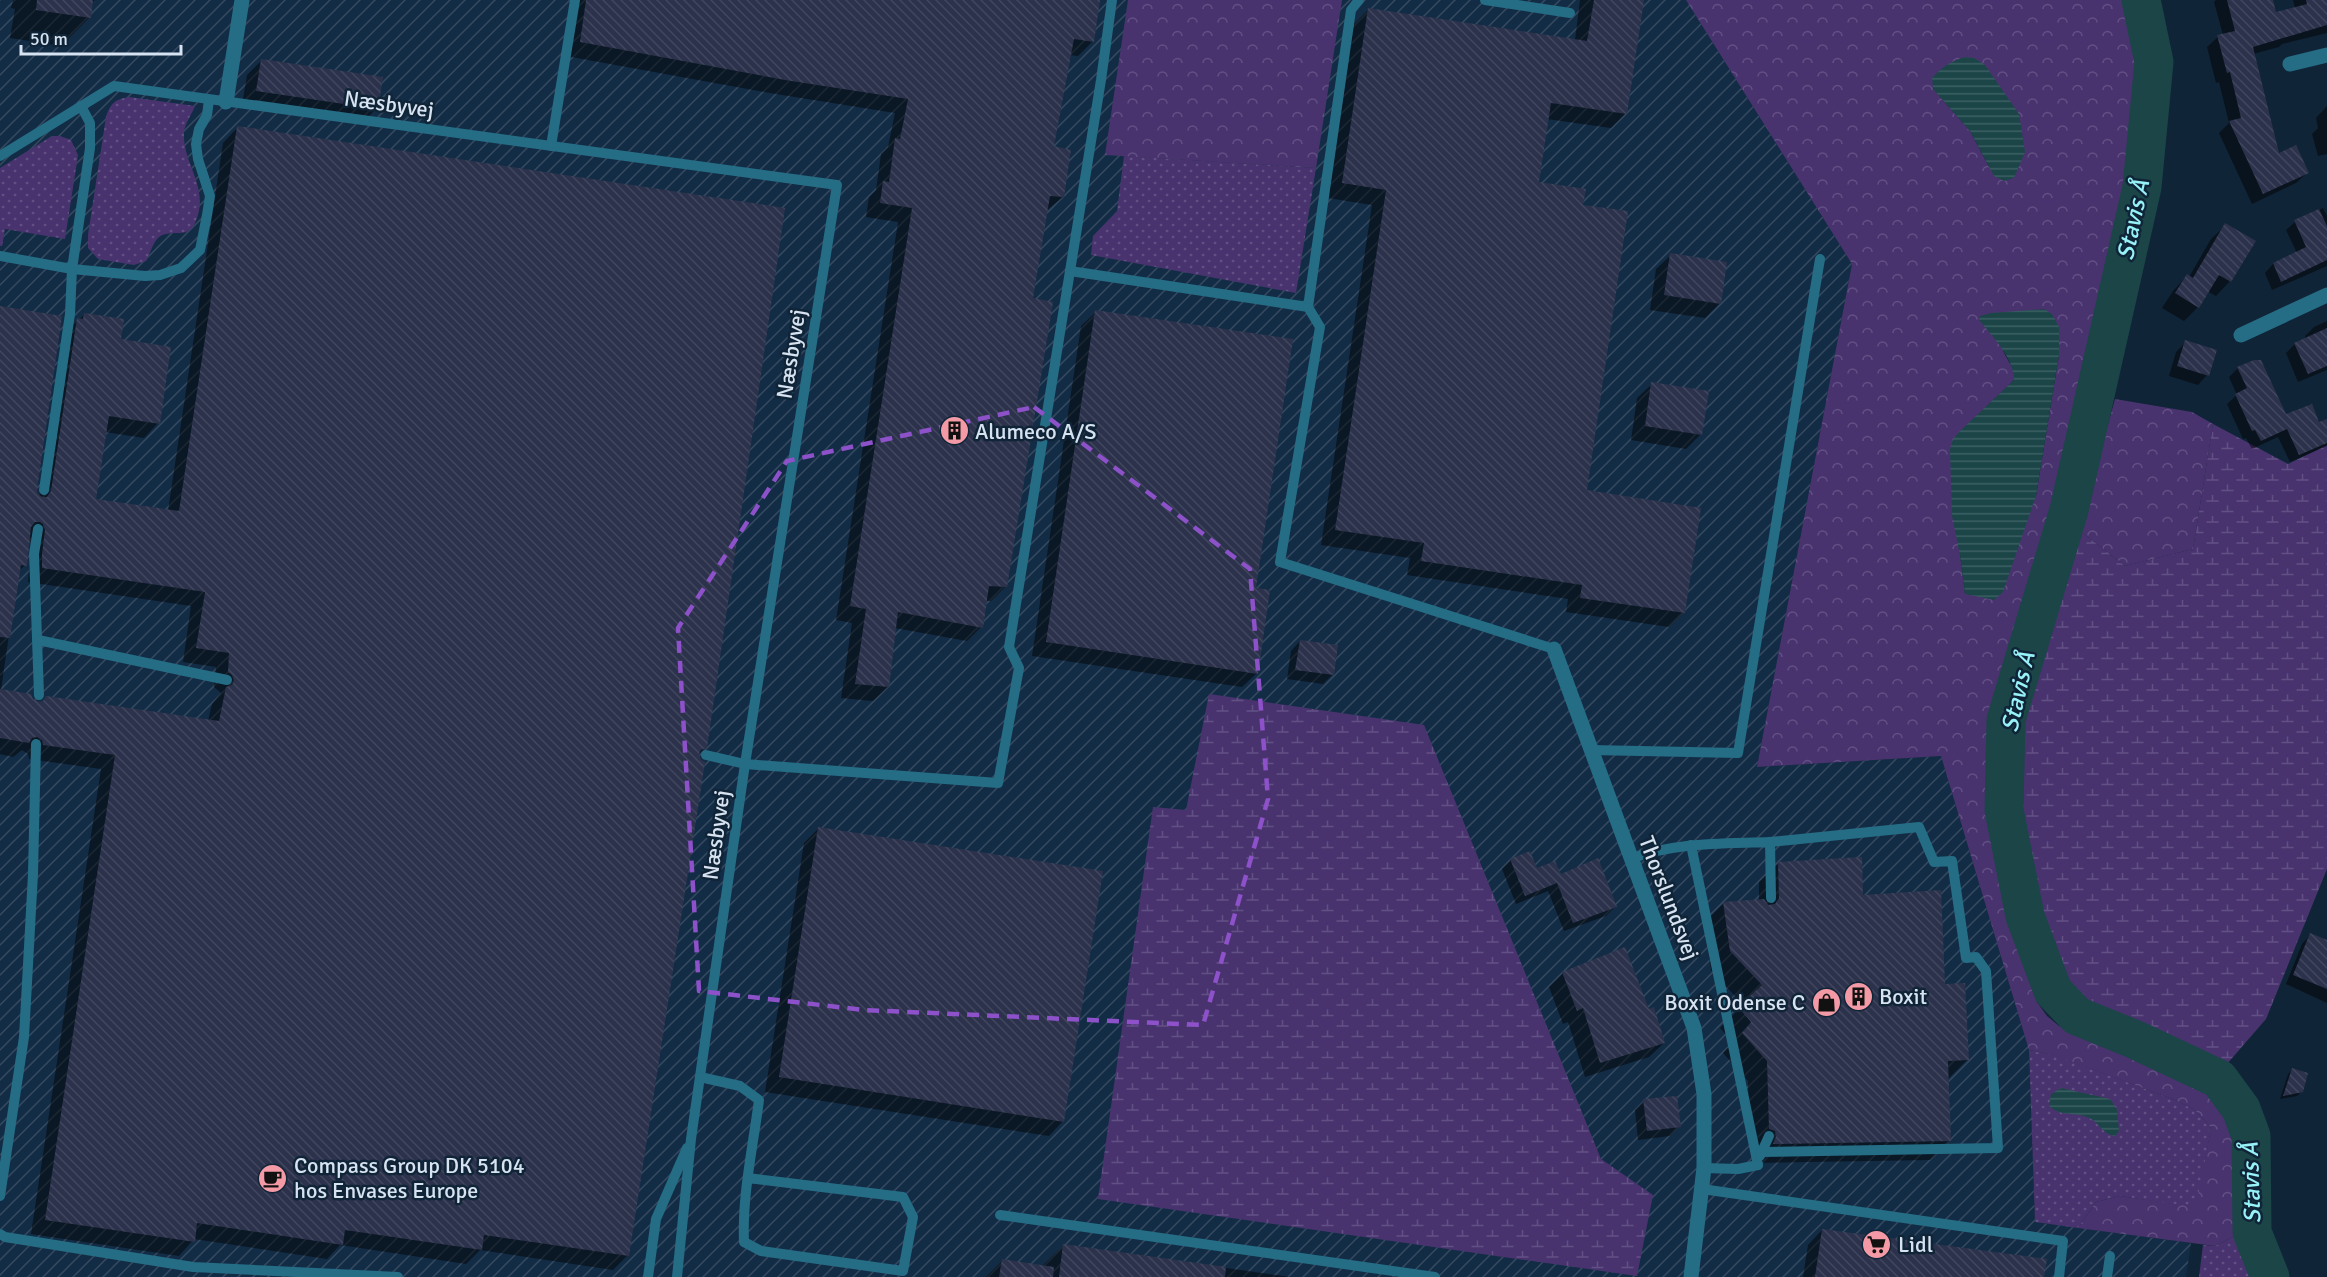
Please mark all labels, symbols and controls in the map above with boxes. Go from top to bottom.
scale bar [21,18,182,56]
text: 50 m [30,28,68,50]
street label: Næsbyvej [342,84,436,124]
water label: Stavis Å [2110,176,2156,263]
street label: Næsbyvej [771,307,811,401]
building icon: Alumeco A/S [938,415,970,447]
place label: Alumeco A/S [975,418,1097,445]
water label: Stavis Å [1994,648,2042,735]
street label: Næsbyvej [696,788,736,882]
street label: Thorslundsvej [1633,832,1705,964]
building icon: Boxit [1842,980,1874,1012]
place label: Boxit [1879,983,1927,1010]
shop icon: Boxit Odense C [1810,986,1842,1018]
place label: Boxit Odense C [1664,989,1805,1016]
water label: Stavis Å [2235,1141,2267,1224]
place label: Compass Group DK 5104 hos Envases Europe [294,1152,525,1204]
cafe icon: Compass Group DK 5104 hos Envases Europe [257,1162,289,1194]
supermarket icon: Lidl [1861,1228,1893,1260]
place label: Lidl [1898,1231,1933,1258]

